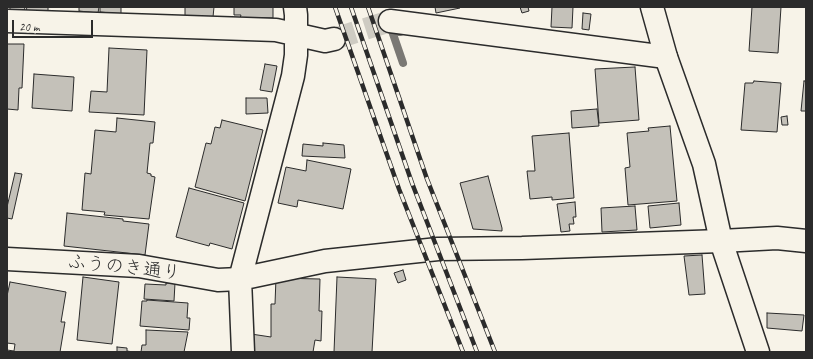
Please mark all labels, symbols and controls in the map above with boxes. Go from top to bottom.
scale bar [14,12,95,38]
text: 20 m [19,19,39,35]
street label: ふうのき通り [66,251,182,285]

